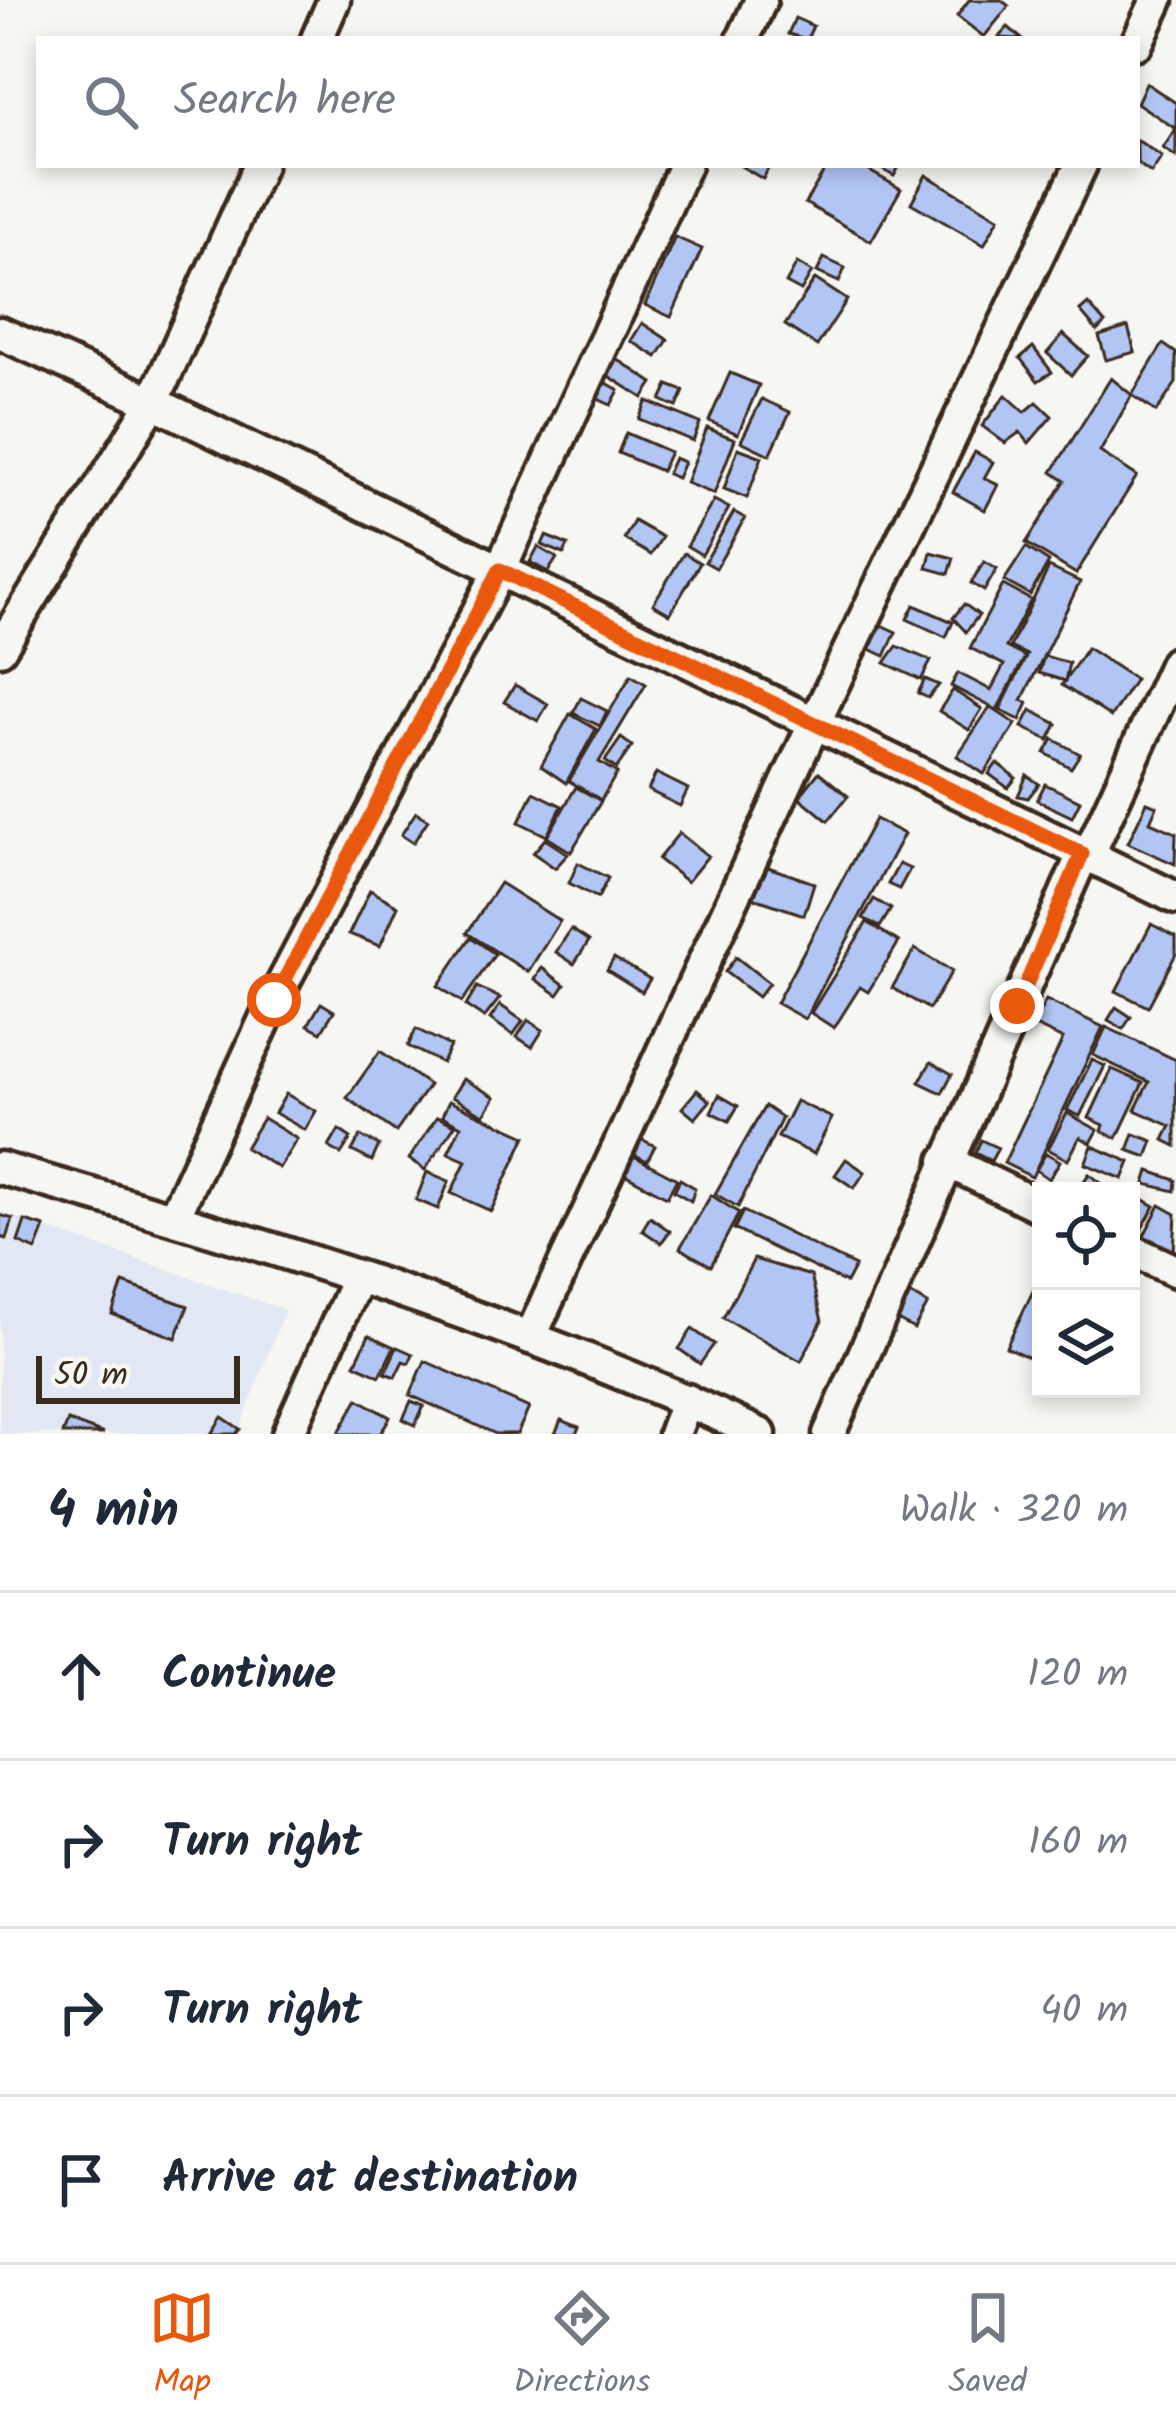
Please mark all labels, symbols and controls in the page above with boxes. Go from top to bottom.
search box [36,36,1140,168]
text: Search here [174,66,396,138]
icon: search [78,69,144,135]
route start [247,973,301,1027]
route end [990,979,1044,1033]
map controls [1032,1182,1140,1398]
button: locate [1032,1182,1140,1290]
button: layers [1032,1290,1140,1398]
scale bar [36,1350,240,1403]
text: 50 m [54,1350,128,1403]
text: 4 min [48,1472,179,1553]
text: Walk · 320 m [900,1481,1128,1543]
text: Continue [162,1640,336,1712]
icon: ahead [48,1643,114,1709]
text: 120 m [1027,1645,1128,1707]
text: Turn right [162,1808,362,1880]
icon: right [48,1811,114,1877]
text: 160 m [1028,1813,1128,1875]
text: Turn right [162,1976,362,2048]
icon: right [48,1979,114,2045]
text: 40 m [1040,1981,1128,2043]
text: Arrive at destination [162,2144,578,2216]
icon: arrive [48,2147,114,2213]
tab: Map [149,2285,215,2410]
tab: Directions [513,2285,650,2410]
tab: Saved [949,2285,1027,2410]

